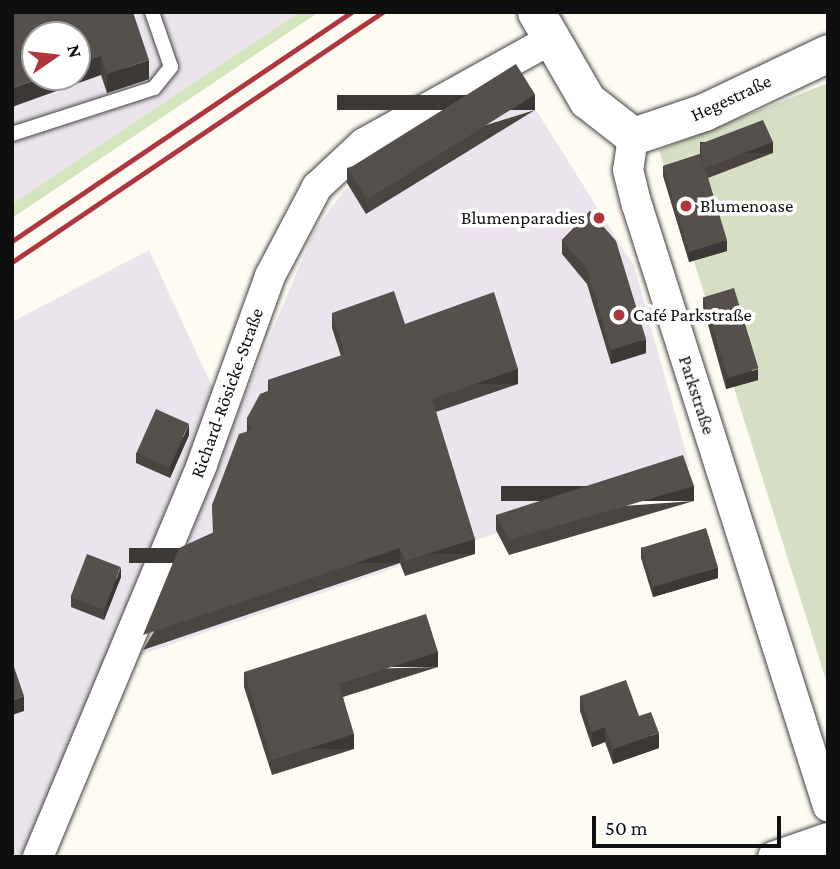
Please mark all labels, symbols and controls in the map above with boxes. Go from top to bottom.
north arrow [21,21,91,91]
text: N [63,42,87,60]
street label: Hegestraße [687,69,775,127]
place label: Blumenoase [700,195,793,217]
marker: Blumenoase [678,198,694,214]
place label: Blumenparadies [461,207,585,229]
marker: Blumenparadies [591,210,607,226]
place label: Café Parkstraße [633,304,752,326]
street label: Richard-Rösicke-Straße [186,305,268,481]
marker: Café Parkstraße [611,307,627,323]
street label: Parkstraße [674,353,720,437]
scale bar [595,802,784,846]
text: 50 m [605,816,648,840]

